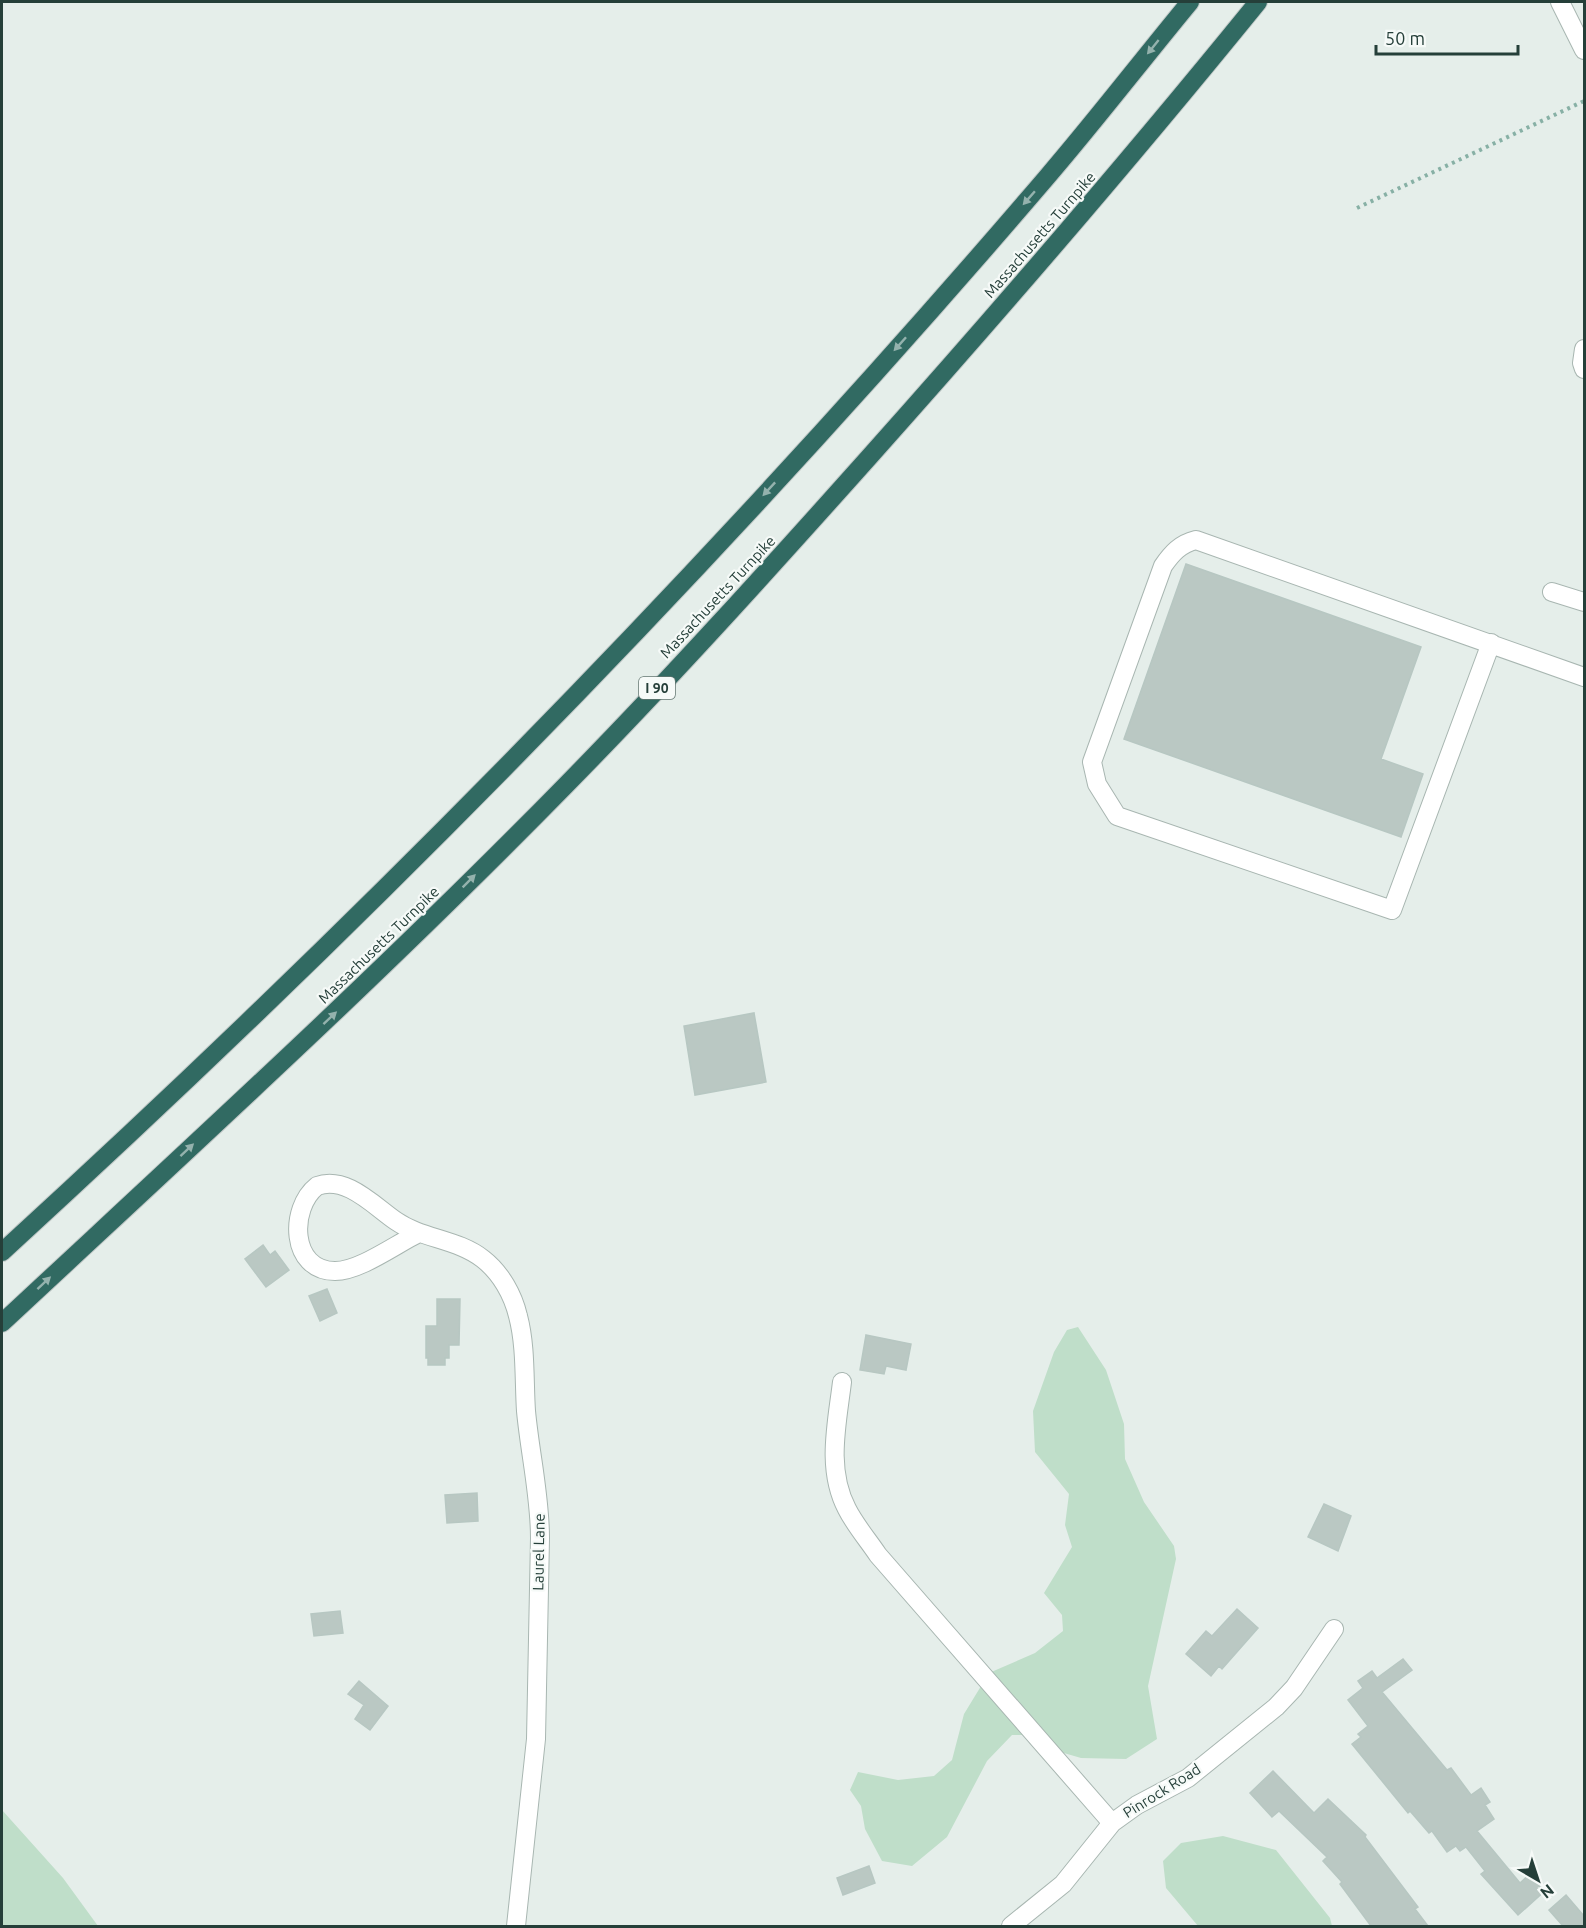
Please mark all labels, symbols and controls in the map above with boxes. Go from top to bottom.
scale bar [1376,18,1518,56]
text: 50 m [1385,28,1425,48]
one-way arrow [1146,39,1159,55]
street label: Massachusetts Turnpike [980,168,1099,301]
one-way arrow [1023,190,1036,205]
one-way arrow [894,336,907,351]
one-way arrow [763,481,777,495]
street label: Massachusetts Turnpike [657,532,779,661]
road number: I 90 [639,677,675,699]
one-way arrow [462,874,477,888]
street label: Massachusetts Turnpike [315,883,442,1007]
one-way arrow [323,1011,338,1025]
one-way arrow [180,1144,194,1158]
one-way arrow [37,1276,52,1290]
street label: Laurel Lane [529,1513,548,1591]
street label: Pinrock Road [1120,1760,1204,1821]
north arrow [1508,1850,1568,1910]
text: N [1537,1881,1558,1902]

